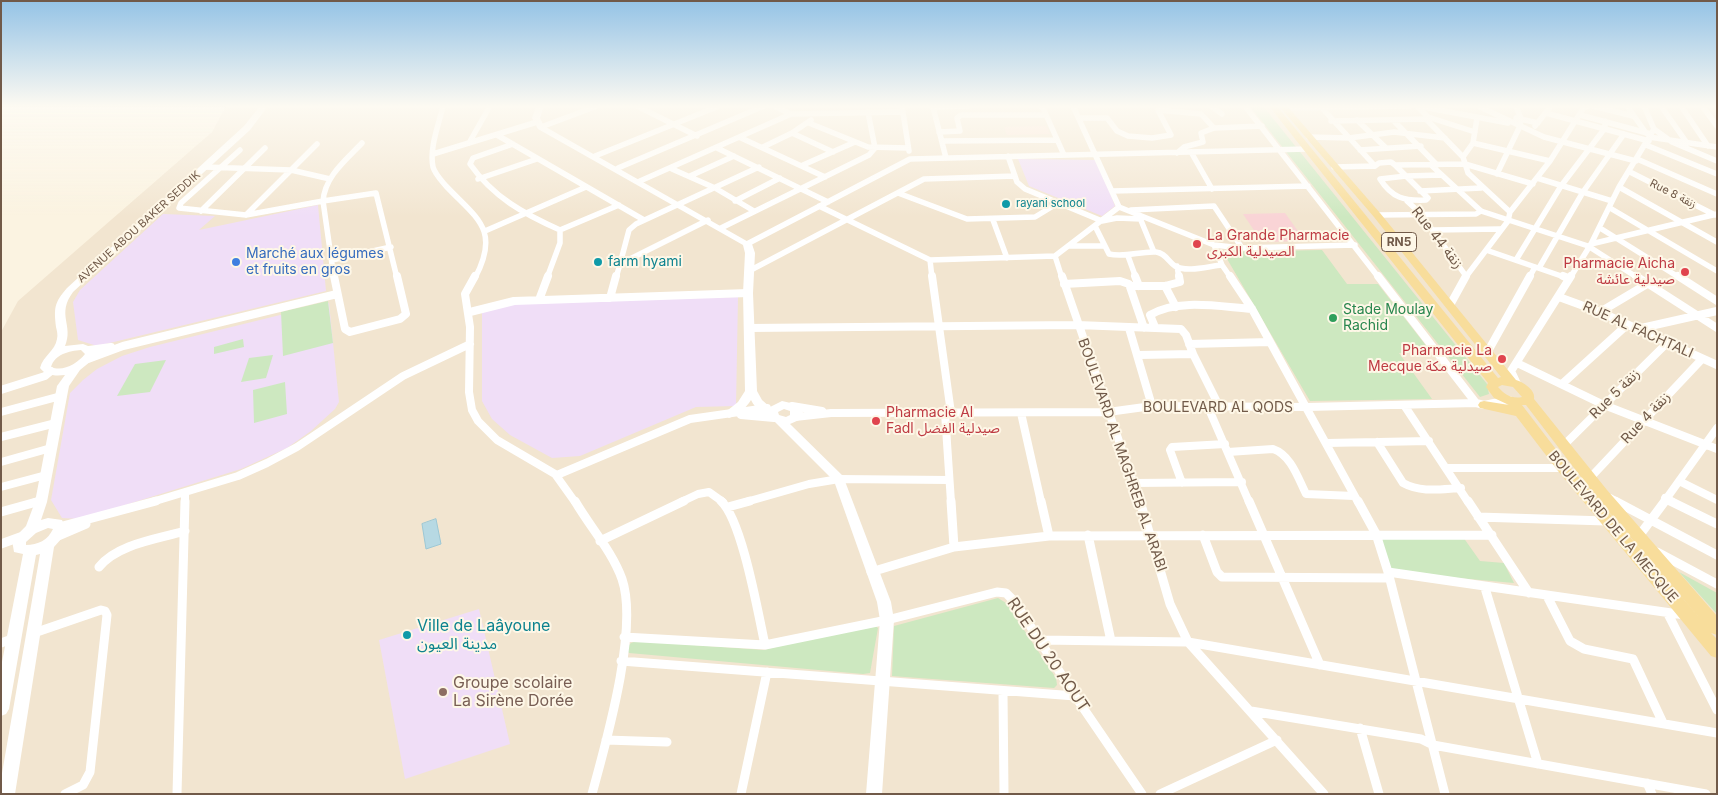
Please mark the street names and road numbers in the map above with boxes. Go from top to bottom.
street label: AVENUE ABOU BAKER SEDDIK [75,168,203,286]
street label: Rue 8 زنقة [1648,177,1698,211]
street label: Rue 44 زنقة [1408,204,1466,272]
road number: RN5 [1382,232,1416,252]
street label: RUE AL FACHTALI [1580,298,1696,362]
street label: BOULEVARD AL MAGHREB AL ARABI [1074,336,1170,574]
street label: Rue 5 زنقة [1586,365,1644,423]
street label: Rue 4 زنقة [1618,389,1674,447]
street label: BOULEVARD AL QODS [1143,400,1293,416]
street label: BOULEVARD DE LA MECQUE [1545,448,1681,606]
street label: RUE DU 20 AOUT [1003,594,1093,716]

